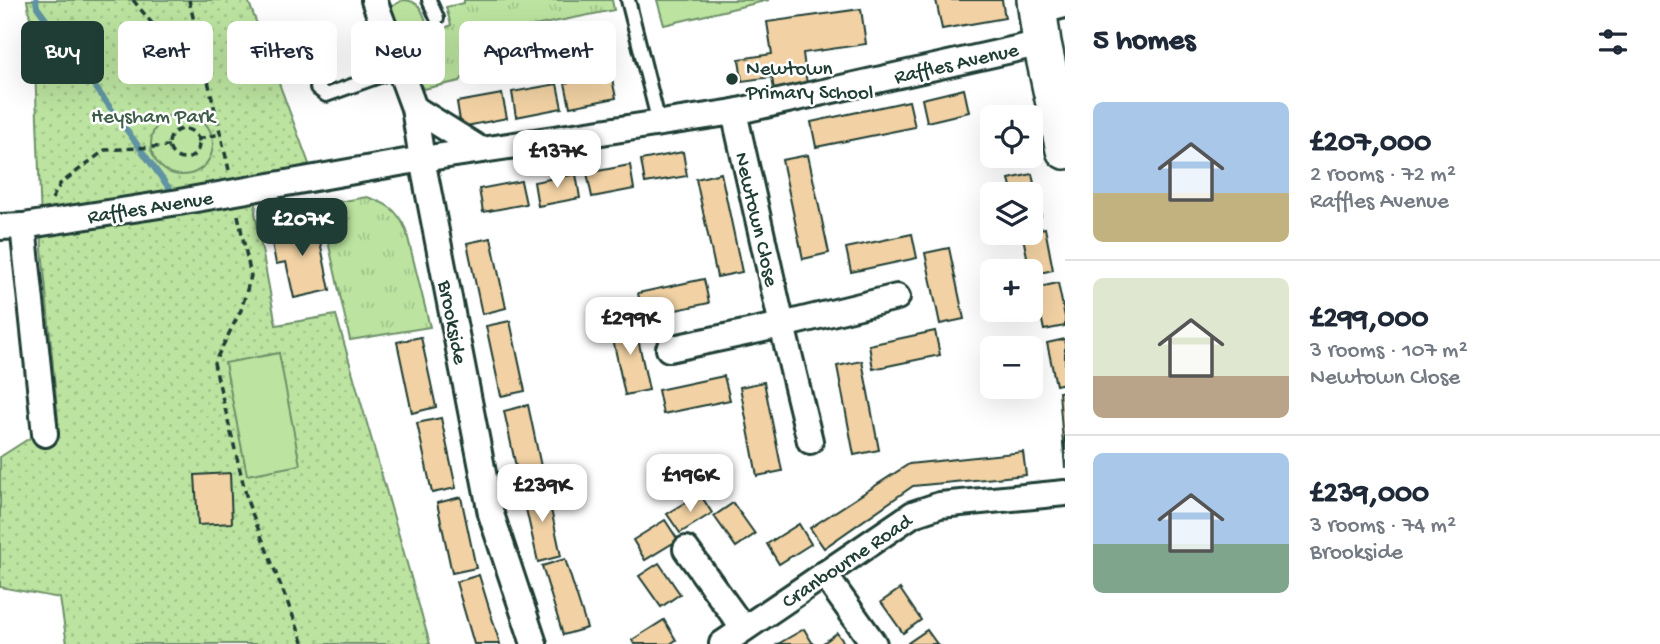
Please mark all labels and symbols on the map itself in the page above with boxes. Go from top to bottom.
street label: Raffles Avenue [892,39,1023,92]
place label: Newtown Primary School [745,58,873,107]
marker: Newtown Primary School [724,71,740,87]
park label: Heysham Park [91,106,218,131]
pin: £137K [508,130,606,190]
street label: Newtown Close [727,150,782,290]
street label: Raffles Avenue [86,187,216,232]
pin: £207K [253,198,351,258]
street label: Brookside [430,278,471,368]
pin: £299K [581,298,679,357]
pin: £196K [641,454,739,514]
pin: £239K [493,464,591,524]
street label: Cranbourne Road [778,509,919,616]

